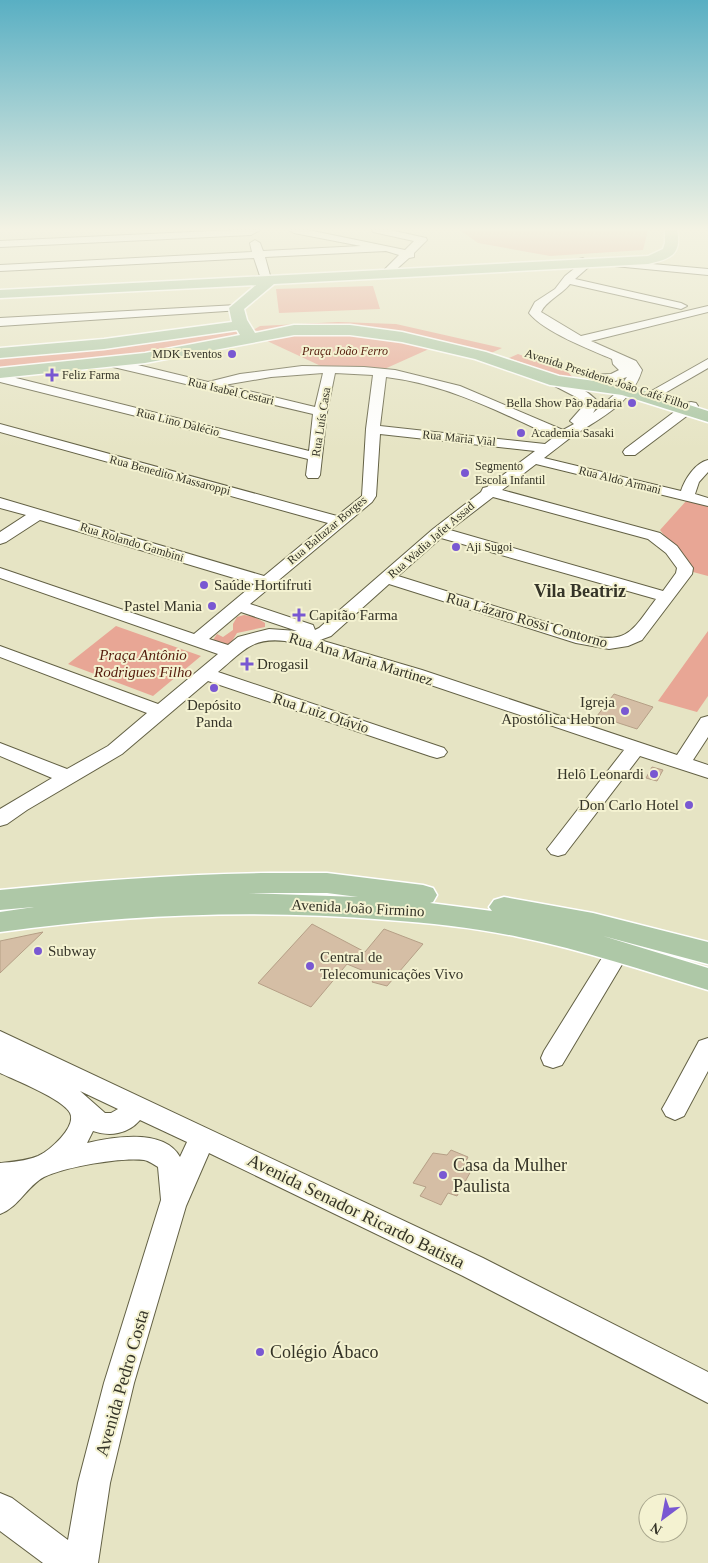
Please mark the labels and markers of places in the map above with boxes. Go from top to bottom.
place label: MDK Eventos [152,347,222,361]
marker: MDK Eventos [226,348,238,360]
place label: Feliz Farma [62,368,120,382]
marker: Feliz Farma [46,369,58,381]
place label: Bella Show Pão Padaria [506,396,623,410]
marker: Bella Show Pão Padaria [626,397,638,409]
place label: Academia Sasaki [531,426,615,440]
marker: Academia Sasaki [515,427,527,439]
place label: Segmento Escola Infantil [475,459,546,487]
marker: Segmento Escola Infantil [459,467,471,479]
place label: Aji Sugoi [466,540,513,554]
marker: Aji Sugoi [450,541,462,553]
place label: Saúde Hortifruti [214,577,312,593]
marker: Saúde Hortifruti [198,579,210,591]
place label: Pastel Mania [124,598,202,614]
marker: Pastel Mania [206,600,218,612]
place label: Capitão Farma [309,607,398,623]
marker: Capitão Farma [293,609,305,621]
place label: Drogasil [257,656,309,672]
marker: Drogasil [241,658,253,670]
marker: Depósito Panda [208,682,220,694]
place label: Igreja Apostólica Hebron [501,694,615,727]
place label: Depósito Panda [187,697,241,730]
marker: Igreja Apostólica Hebron [619,705,631,717]
place label: Helô Leonardi [557,766,644,782]
marker: Helô Leonardi [648,768,660,780]
place label: Don Carlo Hotel [579,797,679,813]
marker: Don Carlo Hotel [683,799,695,811]
place label: Subway [48,943,97,959]
marker: Subway [32,945,44,957]
place label: Central de Telecomunicações Vivo [320,949,463,982]
marker: Central de Telecomunicações Vivo [304,960,316,972]
place label: Casa da Mulher Paulista [453,1155,567,1196]
marker: Casa da Mulher Paulista [437,1169,449,1181]
place label: Colégio Ábaco [270,1341,378,1362]
marker: Colégio Ábaco [254,1346,266,1358]

